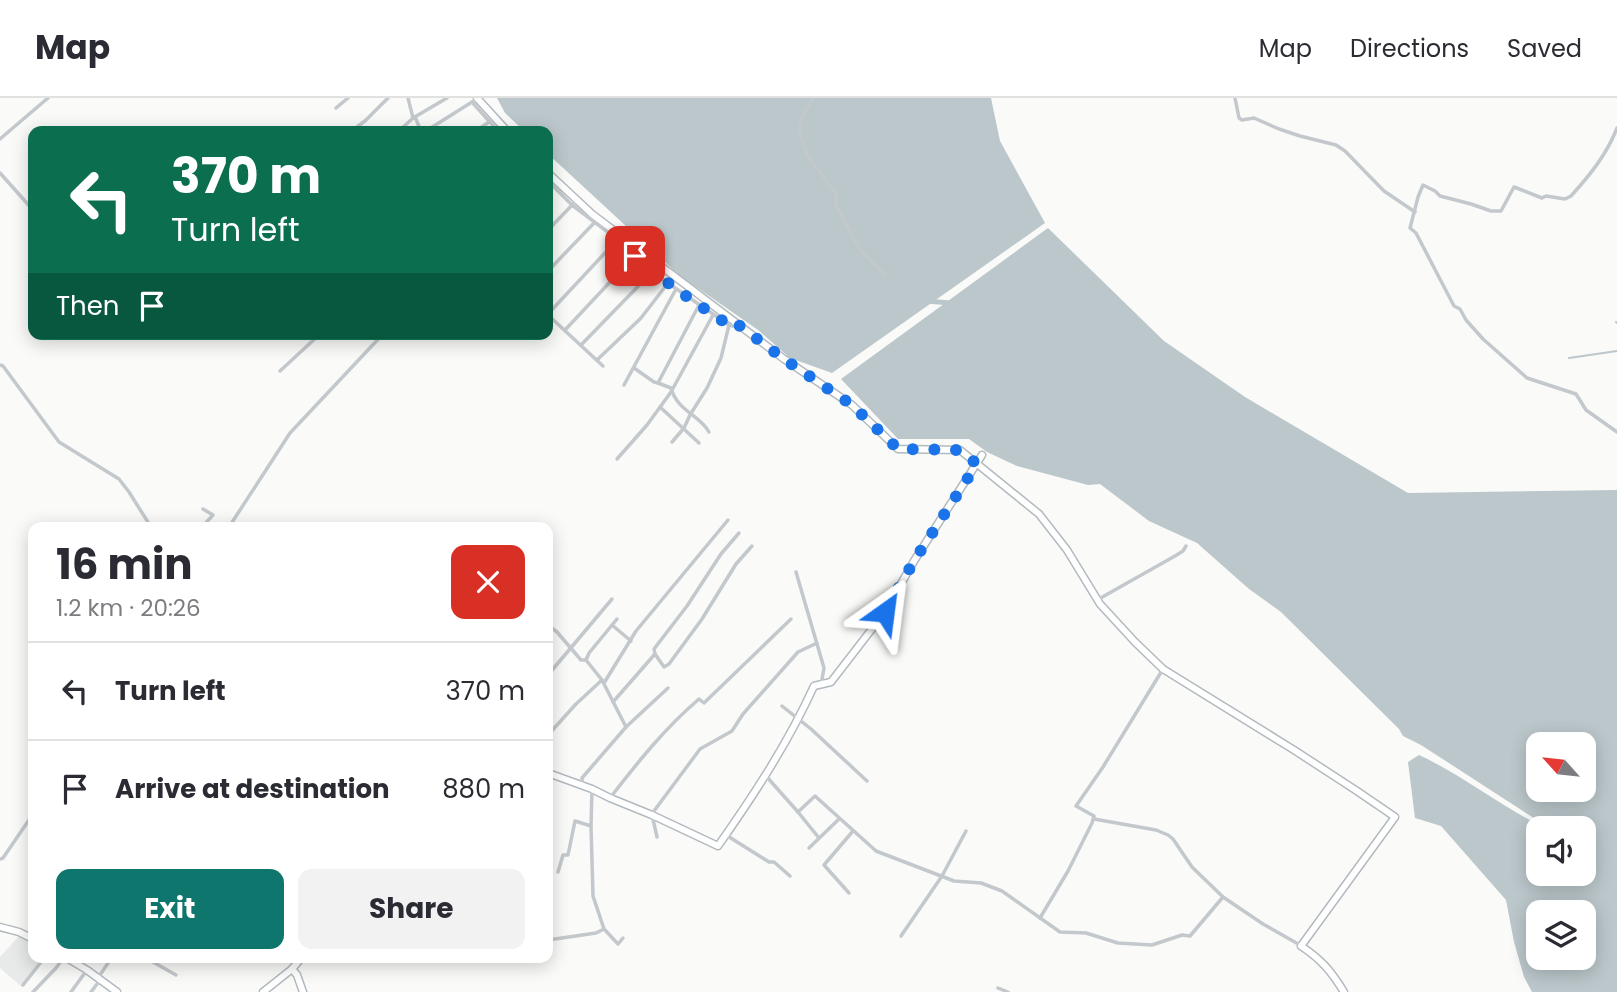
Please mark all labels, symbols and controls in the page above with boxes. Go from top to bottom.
text: Map [35,24,110,71]
text: Map [1259,32,1312,65]
text: Directions [1350,32,1469,65]
text: Saved [1507,32,1582,65]
text: 370 m [171,142,321,210]
icon: left [56,154,147,245]
text: Turn left [171,207,300,252]
pin [605,226,665,286]
icon: arrive [616,237,654,275]
icon: arrive [133,287,171,325]
text: Then [56,288,119,324]
text: 16 min [56,535,193,594]
button: close [451,545,525,619]
position arrow [848,575,922,649]
text: 1.2 km · 20:26 [56,592,201,624]
icon: left [56,672,94,710]
text: Turn left [115,673,226,709]
text: 370 m [445,673,525,709]
north arrow [1526,732,1596,802]
map controls [1526,732,1596,970]
icon: arrive [56,770,94,808]
text: Arrive at destination [115,771,390,807]
text: 880 m [442,771,525,807]
button: sound [1526,816,1596,886]
button: Exit [56,869,284,949]
button: Share [298,869,525,949]
button: layers [1526,900,1596,970]

